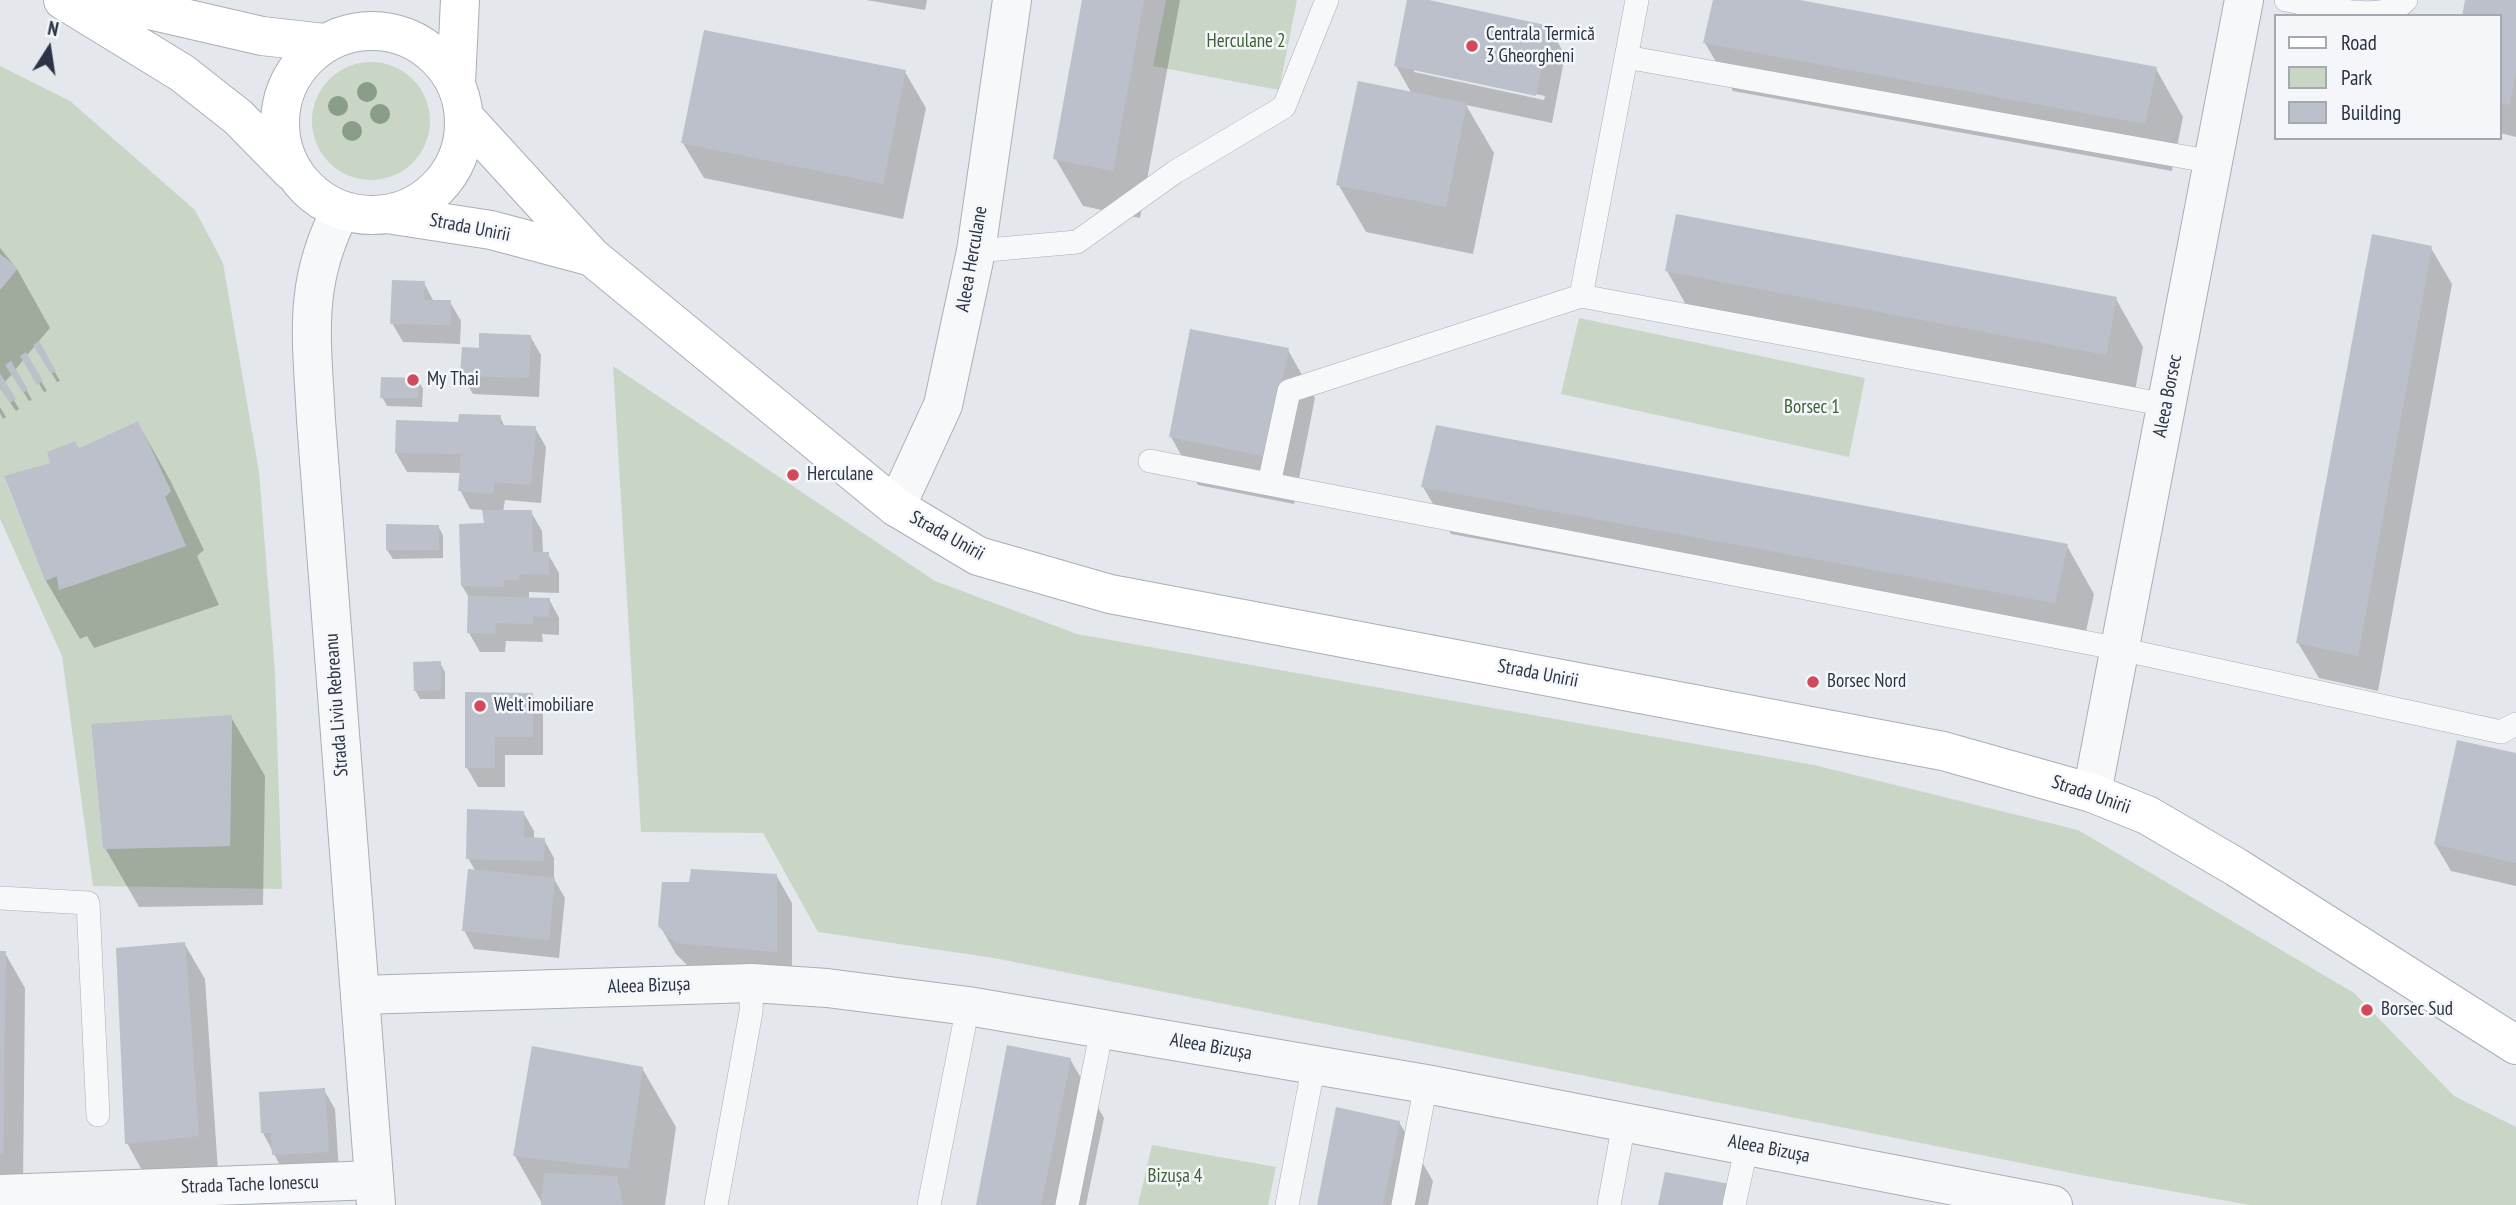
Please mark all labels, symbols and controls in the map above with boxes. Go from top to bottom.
north arrow [14,14,84,84]
legend [2274,14,2502,140]
text: N [46,16,61,41]
place label: Centrala Termică 3 Gheorgheni [1486,24,1595,68]
text: Road [2341,29,2377,56]
park label: Herculane 2 [1206,31,1286,53]
marker: Centrala Termică 3 Gheorgheni [1464,38,1480,54]
text: Park [2341,64,2372,91]
text: Building [2341,99,2401,126]
street label: Aleea Herculane [951,204,993,314]
street label: Strada Unirii [428,209,512,247]
street label: Aleea Borsec [2149,353,2187,439]
place label: My Thai [427,369,479,391]
marker: My Thai [405,372,421,388]
park label: Borsec 1 [1784,397,1840,419]
place label: Herculane [807,464,873,486]
marker: Herculane [785,467,801,483]
street label: Strada Unirii [906,506,988,566]
street label: Strada Liviu Rebreanu [321,633,353,777]
street label: Strada Unirii [1496,655,1580,693]
place label: Borsec Nord [1827,671,1906,693]
marker: Borsec Nord [1805,674,1821,690]
place label: Welt imobiliare [494,695,594,717]
marker: Welt imobiliare [472,698,488,714]
street label: Strada Unirii [2049,771,2133,819]
street label: Aleea Bizușa [607,973,691,999]
place label: Borsec Sud [2381,999,2453,1021]
marker: Borsec Sud [2359,1002,2375,1018]
street label: Aleea Bizușa [1168,1029,1254,1065]
street label: Aleea Bizușa [1726,1130,1812,1168]
park label: Bizușa 4 [1148,1166,1202,1188]
street label: Strada Tache Ionescu [181,1171,319,1199]

